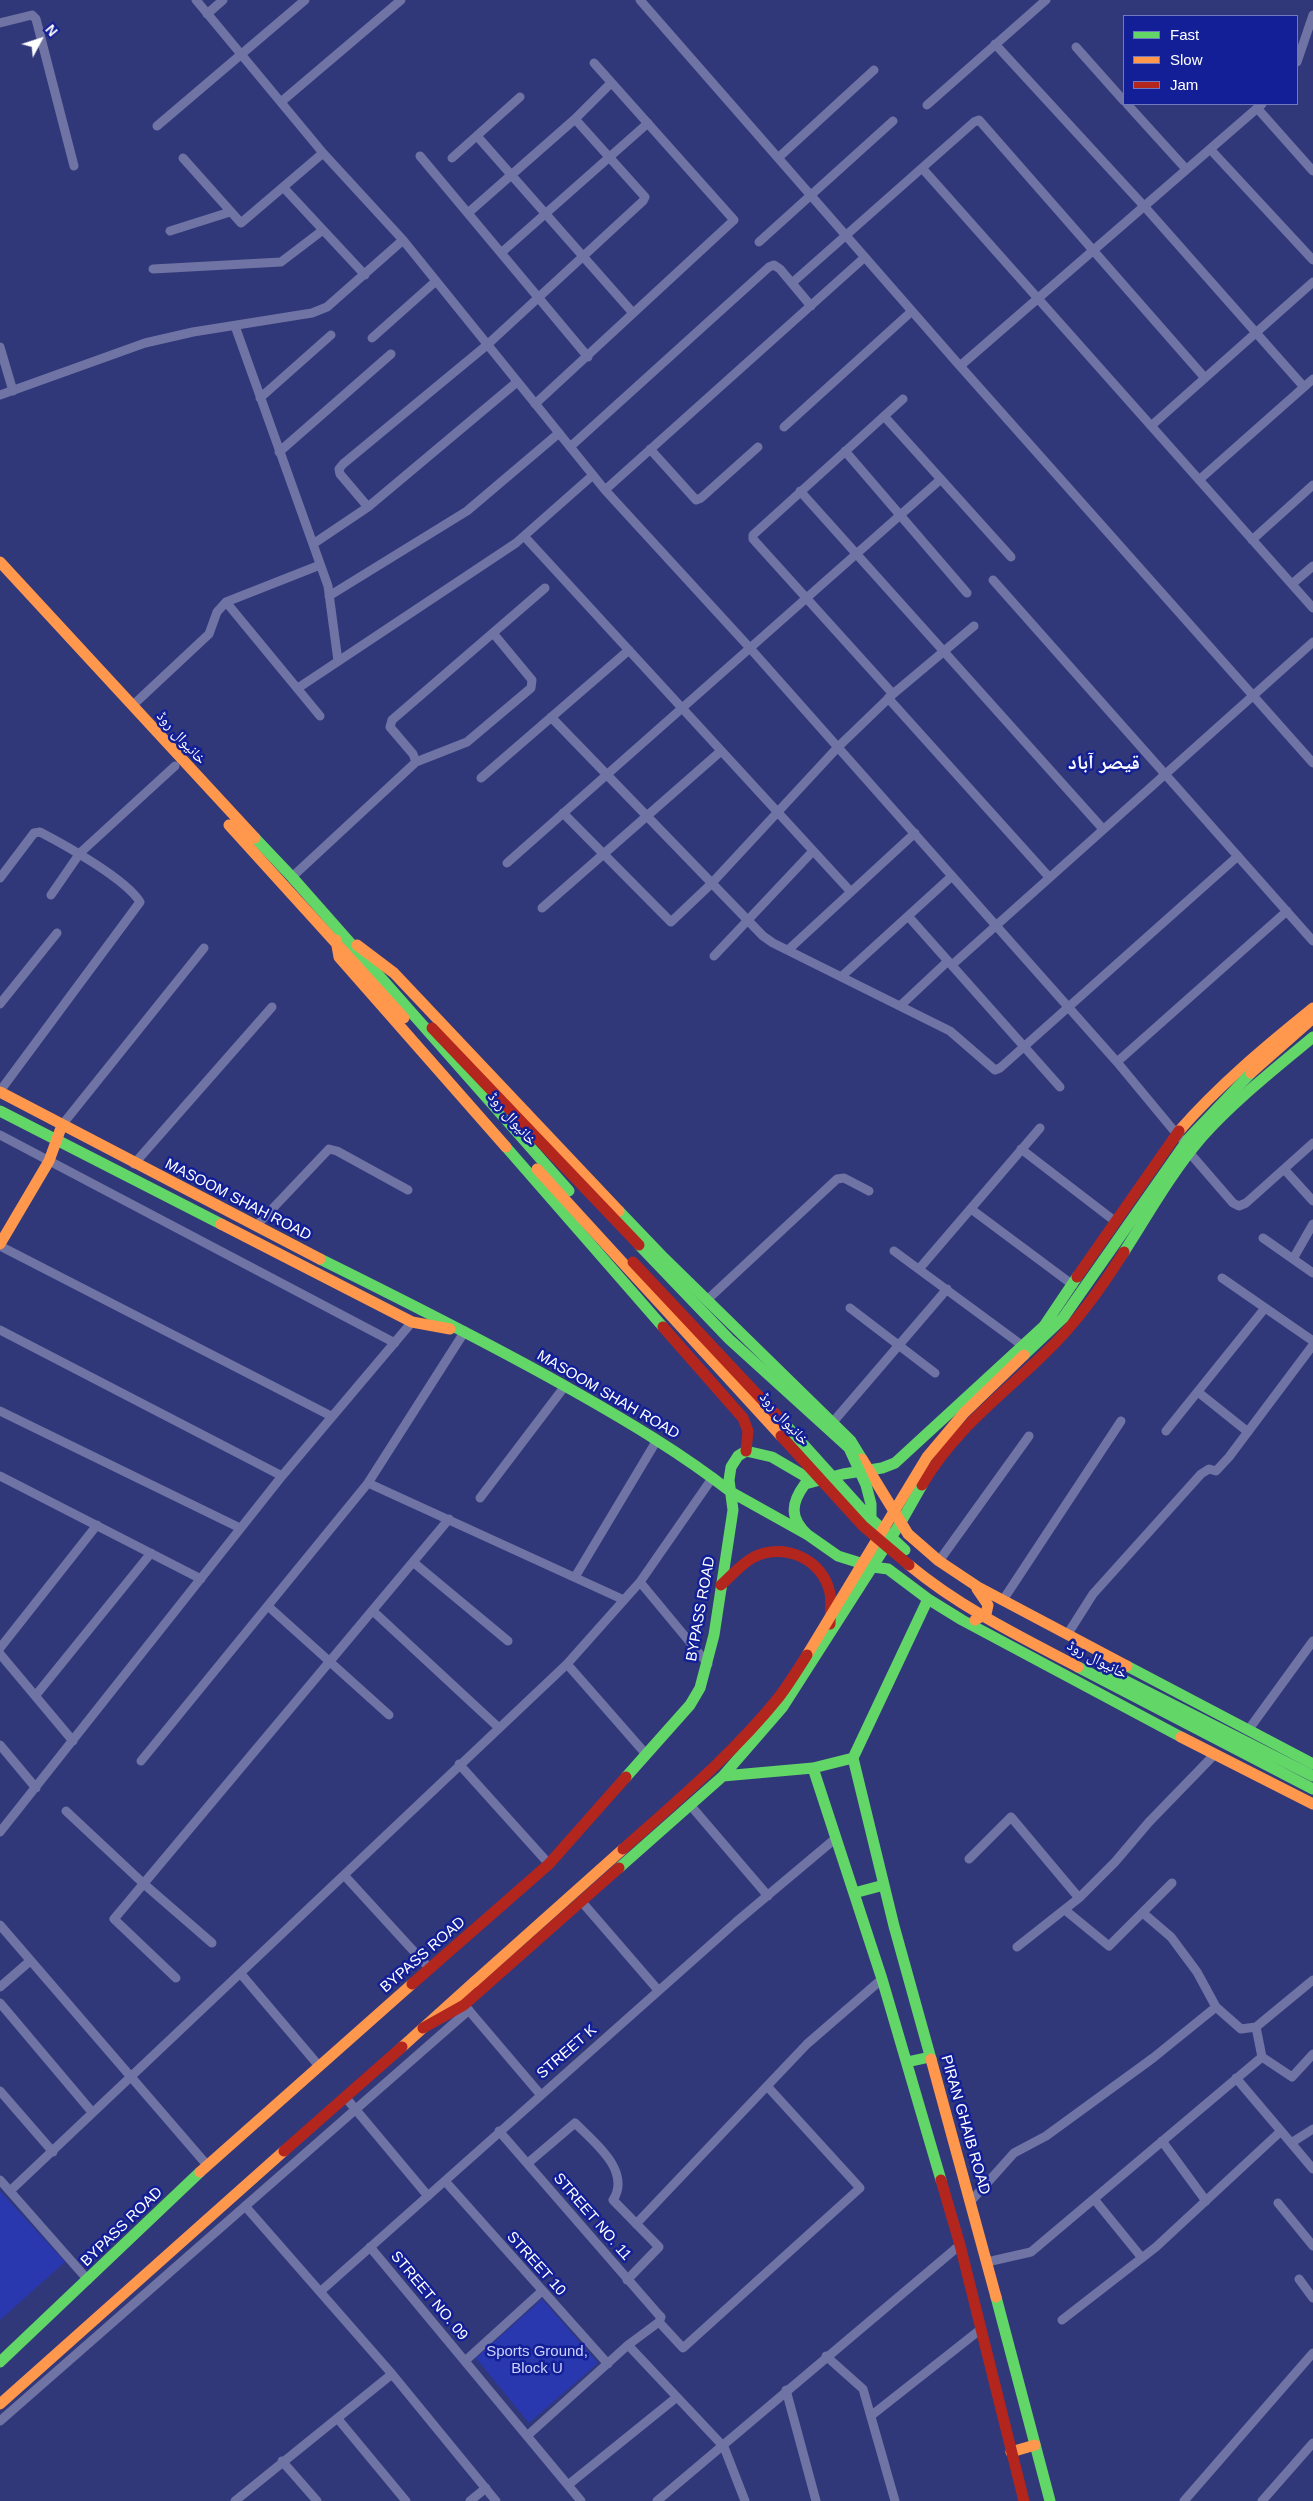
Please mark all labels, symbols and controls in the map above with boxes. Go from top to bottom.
north arrow [15,15,65,65]
legend [1123,15,1298,105]
text: N [42,21,61,39]
text: Fast [1170,26,1199,43]
text: Slow [1170,51,1203,68]
text: Jam [1170,76,1198,93]
street label: خانیوال روڈ [152,708,210,768]
district label: قیصر آباد [1068,751,1140,775]
street label: خانیوال روڈ [484,1088,540,1150]
street label: MASOOM SHAH ROAD [162,1155,314,1245]
street label: MASOOM SHAH ROAD [533,1347,683,1443]
street label: خانیوال روڈ [755,1389,813,1449]
street label: BYPASS ROAD [683,1555,719,1663]
street label: خانیوال روڈ [1064,1637,1130,1683]
street label: BYPASS ROAD [377,1913,469,1997]
street label: STREET K [533,2021,601,2083]
street label: PIRAN GHAIB ROAD [936,2053,994,2197]
street label: STREET NO. 11 [549,2170,635,2264]
street label: BYPASS ROAD [77,2184,167,2270]
street label: STREET 10 [503,2228,569,2300]
street label: STREET NO. 09 [386,2248,472,2344]
park label: Sports Ground, Block U [486,2343,588,2378]

